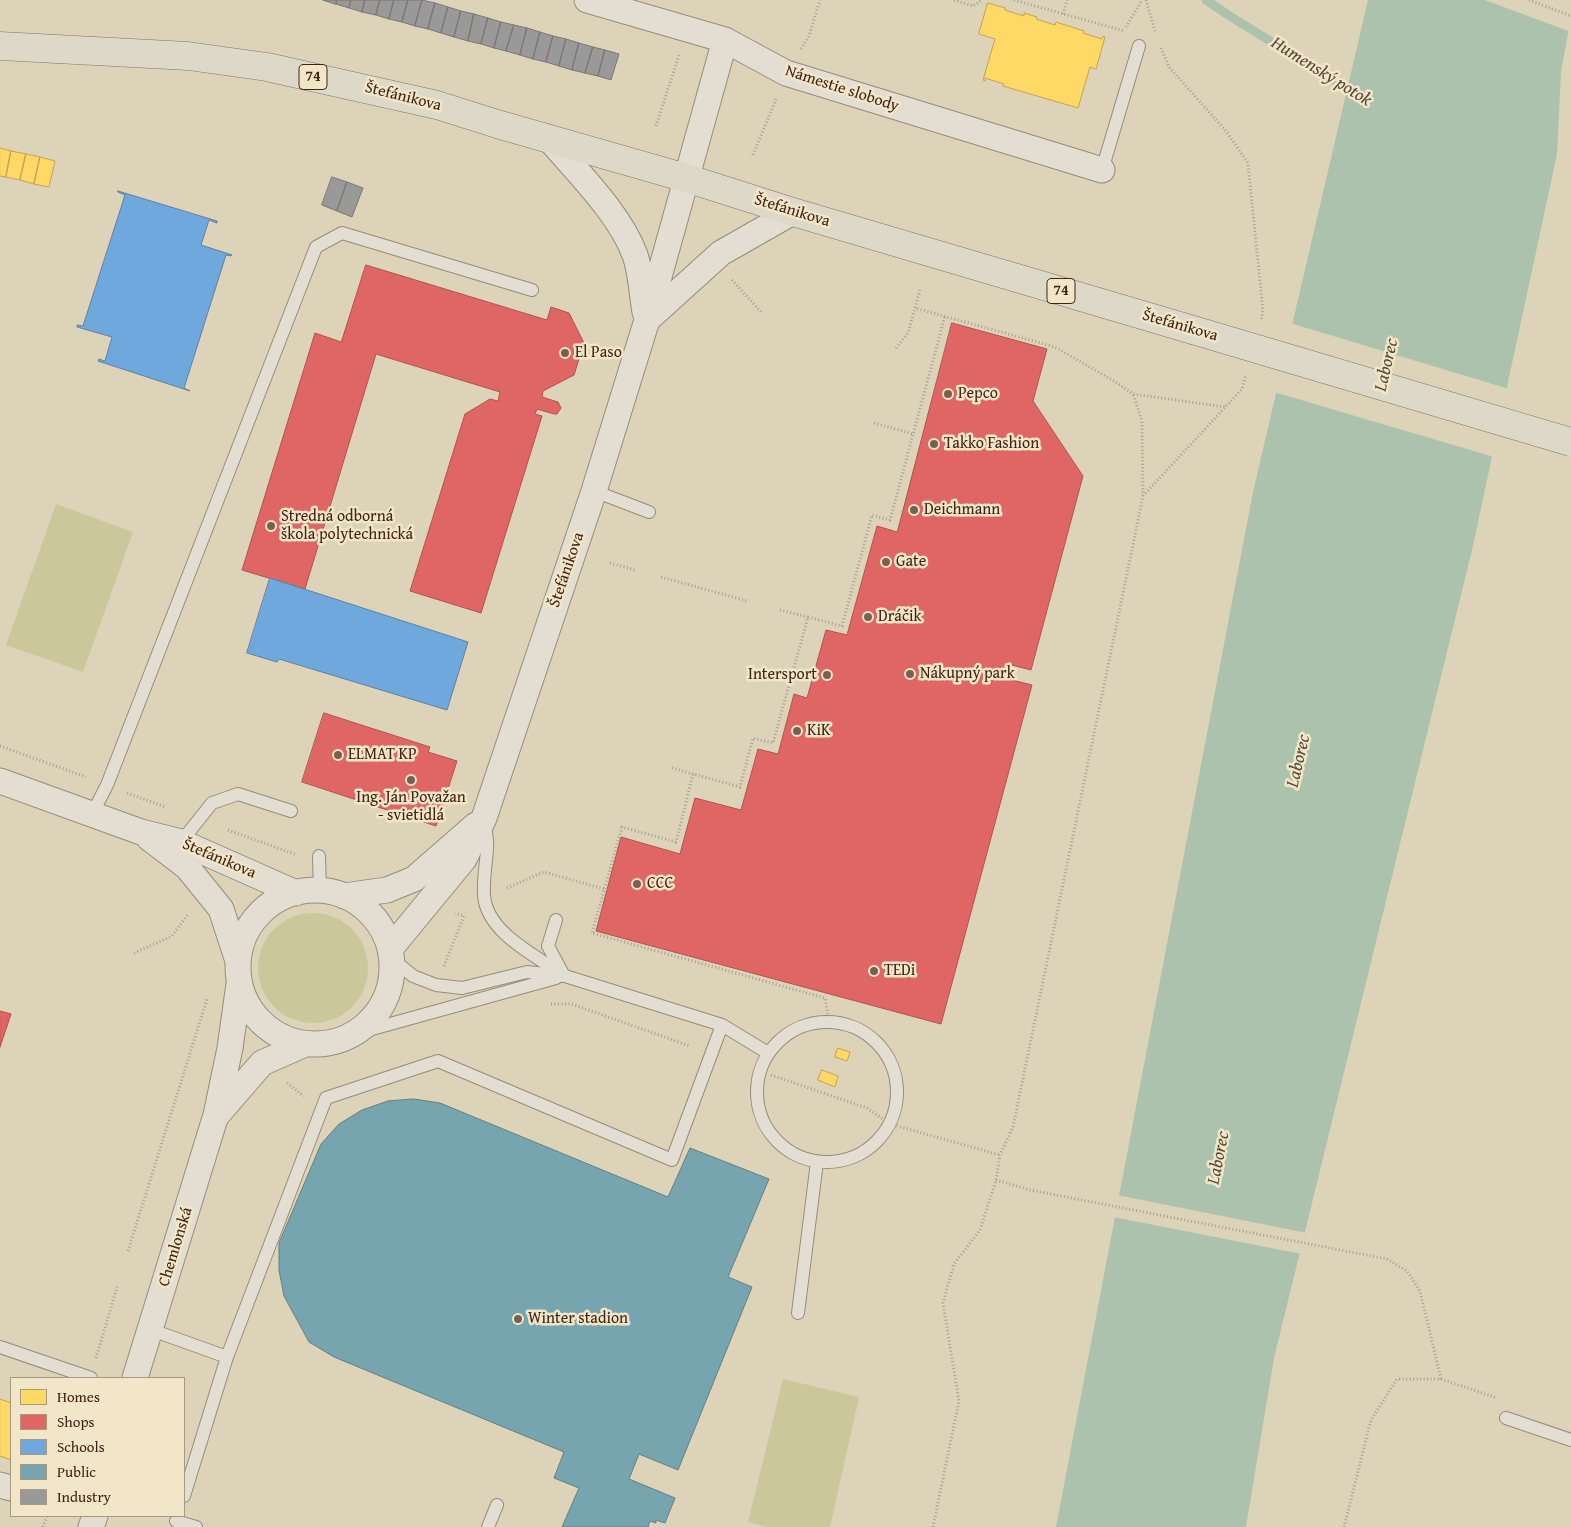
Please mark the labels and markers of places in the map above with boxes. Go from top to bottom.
place label: El Paso [575,343,622,363]
marker: El Paso [559,347,571,359]
place label: Pepco [958,384,998,404]
marker: Pepco [942,388,954,400]
place label: Takko Fashion [944,434,1039,454]
marker: Takko Fashion [928,438,940,450]
place label: Deichmann [924,500,1000,520]
marker: Deichmann [908,504,920,516]
place label: Stredná odborná škola polytechnická [281,507,413,545]
marker: Stredná odborná škola polytechnická [265,520,277,532]
place label: Gate [896,552,926,572]
marker: Gate [880,556,892,568]
place label: Dráčik [878,607,922,627]
marker: Dráčik [862,611,874,623]
place label: Nákupný park [920,664,1015,684]
place label: Intersport [748,665,817,685]
marker: Nákupný park [904,668,916,680]
marker: Intersport [821,669,833,681]
place label: KiK [807,721,830,741]
marker: KiK [791,725,803,737]
place label: ELMAT KP [348,745,416,765]
marker: ELMAT KP [332,749,344,761]
marker: Ing. Ján Považan - svietidlá [405,774,417,786]
place label: Ing. Ján Považan - svietidlá [356,788,466,826]
place label: CCC [647,874,673,894]
marker: CCC [631,878,643,890]
place label: TEDi [884,961,915,981]
marker: TEDi [868,965,880,977]
place label: Winter stadion [528,1309,628,1329]
marker: Winter stadion [512,1313,524,1325]

